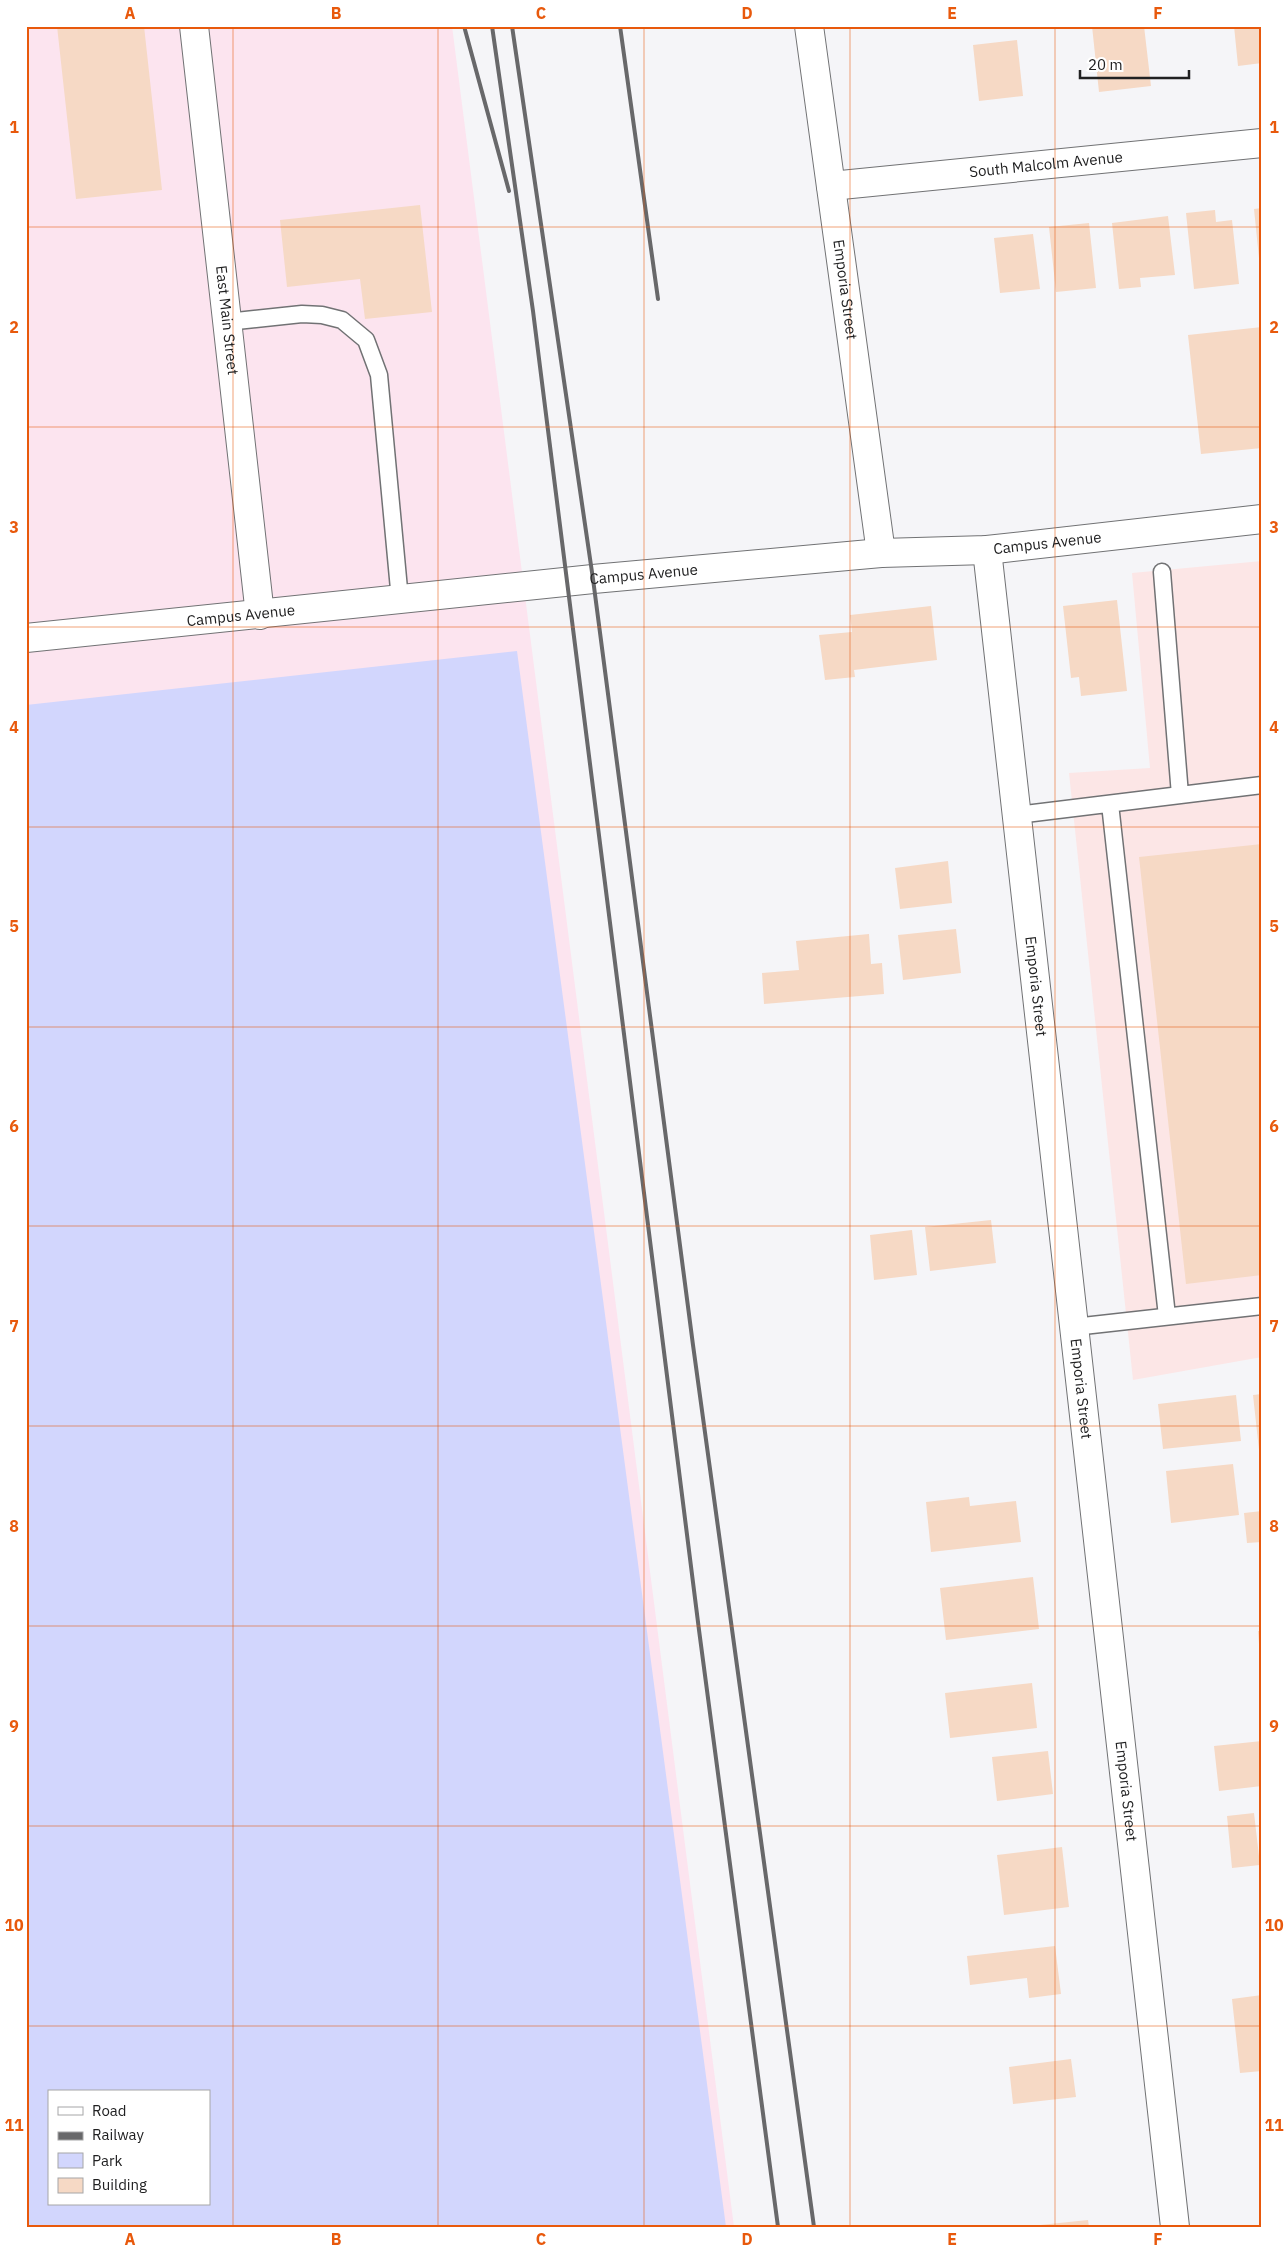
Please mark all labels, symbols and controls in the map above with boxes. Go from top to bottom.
text: A [125,3,136,23]
text: B [331,3,342,23]
text: C [536,3,546,23]
text: D [741,3,753,23]
text: E [947,3,957,23]
text: F [1153,3,1163,23]
scale bar [1080,48,1189,80]
text: 20 m [1088,55,1123,74]
text: 1 [9,117,19,137]
text: 1 [1269,117,1279,137]
street label: South Malcolm Avenue [968,147,1123,181]
street label: Emporia Street [829,238,862,341]
street label: East Main Street [212,264,243,376]
text: 2 [9,317,19,337]
text: 2 [1269,317,1279,337]
text: 3 [9,517,19,537]
text: 3 [1269,517,1279,537]
street label: Campus Avenue [992,527,1102,558]
street label: Campus Avenue [589,560,699,588]
street label: Campus Avenue [186,600,296,630]
text: 4 [9,717,19,737]
text: 4 [1269,717,1279,737]
text: 5 [9,916,19,936]
text: 5 [1269,916,1279,936]
street label: Emporia Street [1021,935,1051,1037]
text: 6 [9,1116,19,1136]
text: 6 [1269,1116,1279,1136]
text: 7 [9,1316,19,1336]
text: 7 [1269,1316,1279,1336]
street label: Emporia Street [1066,1337,1097,1440]
text: 8 [9,1516,19,1536]
text: 8 [1269,1516,1279,1536]
text: 9 [9,1716,19,1736]
text: 9 [1269,1716,1279,1736]
street label: Emporia Street [1112,1740,1142,1842]
text: 10 [4,1915,24,1935]
text: 10 [1264,1915,1284,1935]
legend [48,2090,210,2206]
text: Road [92,2101,127,2120]
text: 11 [4,2115,24,2135]
text: 11 [1264,2115,1284,2135]
text: Railway [92,2125,145,2144]
text: Park [92,2151,122,2170]
text: Building [92,2175,147,2194]
text: A [125,2229,136,2249]
text: B [331,2229,342,2249]
text: C [536,2229,546,2249]
text: D [741,2229,753,2249]
text: E [947,2229,957,2249]
text: F [1153,2229,1163,2249]

